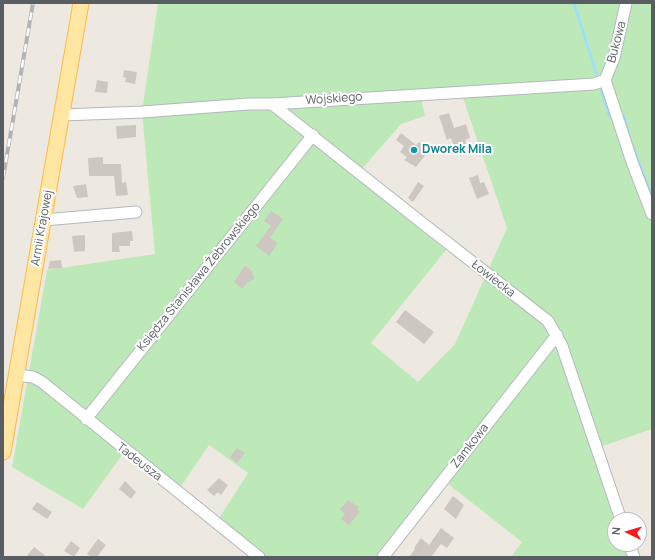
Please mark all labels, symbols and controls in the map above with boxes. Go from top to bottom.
street label: Bukowa [605,20,629,64]
street label: Wojskiego [305,90,363,108]
place label: Dworek Mila [422,143,492,157]
marker: Dworek Mila [409,145,419,155]
street label: Armii Krajowej [28,189,56,267]
street label: Księdza Stanisława Żebrowskiego [135,200,263,354]
street label: Łowiecka [468,258,518,300]
street label: Zamkowa [448,421,492,471]
street label: Tadeusza [114,440,164,484]
north arrow [607,512,647,552]
text: N [608,526,623,536]

